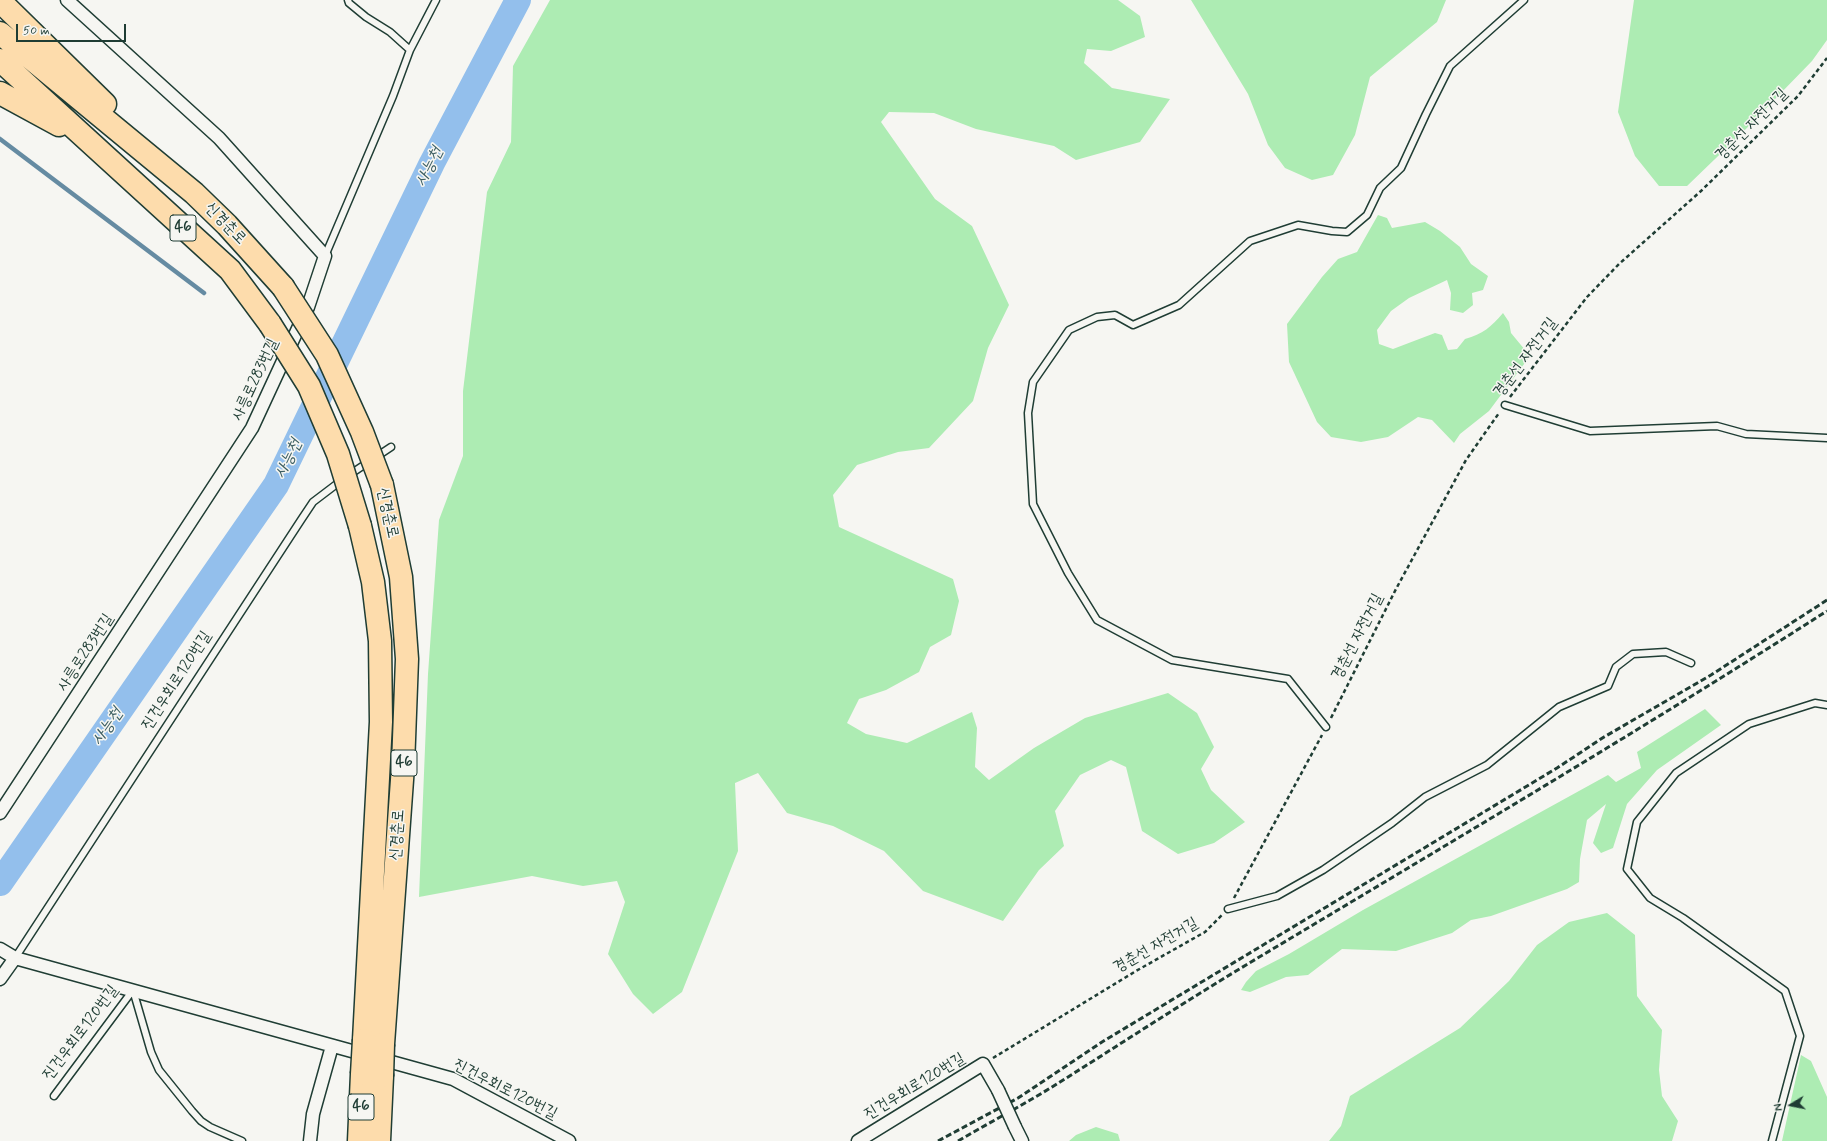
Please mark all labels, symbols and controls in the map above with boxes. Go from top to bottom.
scale bar [18,16,128,42]
text: 50 m [23,23,50,39]
street label: 경춘선 자전거길 [1712,85,1792,165]
water label: 사능천 [412,144,448,190]
street label: 신경춘로 [200,199,250,249]
road number: 46 [170,215,196,241]
street label: 경춘선 자전거길 [1490,315,1562,401]
street label: 사릉로283번길 [229,336,283,424]
water label: 사능천 [271,436,307,482]
street label: 신경춘로 [372,486,402,540]
street label: 경춘선 자전거길 [1328,591,1388,683]
street label: 사릉로283번길 [54,611,118,695]
street label: 진건우회로120번길 [138,628,216,734]
water label: 사능천 [88,704,128,750]
road number: 46 [391,750,417,776]
street label: 신경춘로 [387,809,409,861]
street label: 경춘선 자전거길 [1110,914,1202,978]
street label: 진건우회로120번길 [39,982,123,1084]
street label: 진건우회로120번길 [861,1049,969,1125]
street label: 진건우회로120번길 [450,1056,560,1124]
north arrow [1771,1085,1811,1125]
road number: 46 [348,1094,374,1120]
text: N [1772,1102,1787,1112]

